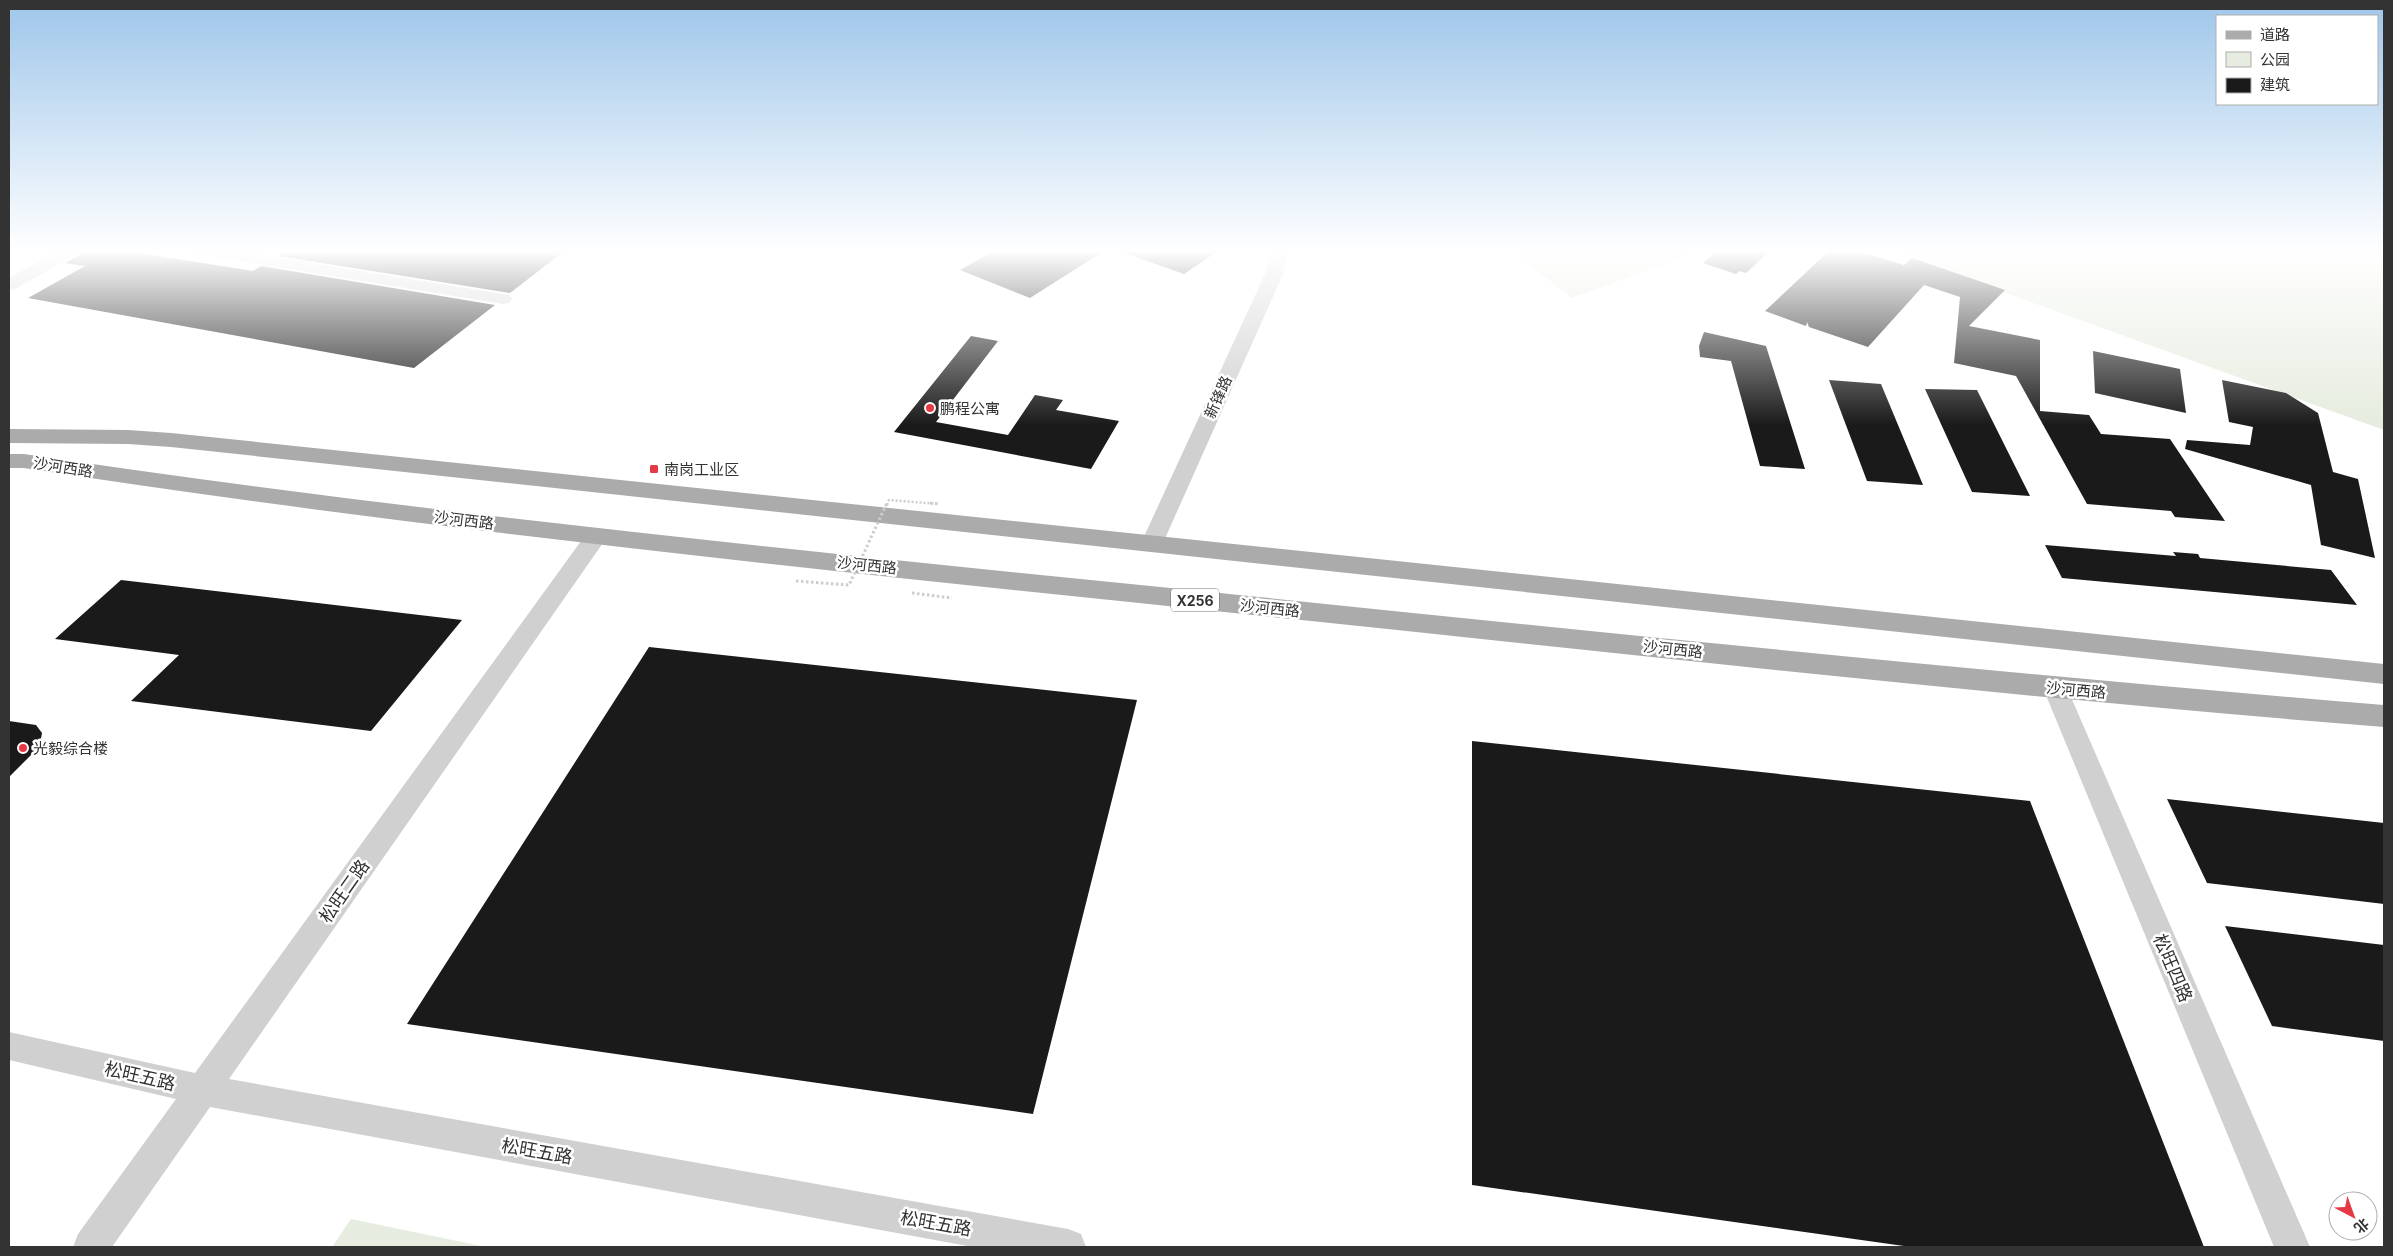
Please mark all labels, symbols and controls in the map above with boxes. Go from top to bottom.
legend [2216,15,2378,105]
text: 道路 [2260,25,2290,44]
text: 公园 [2260,50,2290,69]
text: 建筑 [2260,75,2290,94]
street label: 新锋路 [1200,373,1236,421]
place label: 鹏程公寓 [940,399,1000,418]
marker: 鹏程公寓 [924,402,936,414]
street label: 沙河西路 [32,453,94,481]
place label: 南岗工业区 [664,460,739,479]
marker: 南岗工业区 [648,463,660,475]
street label: 沙河西路 [433,507,495,533]
street label: 沙河西路 [836,552,898,578]
road number: X256 [1171,588,1219,612]
street label: 沙河西路 [1239,595,1301,621]
street label: 沙河西路 [1642,636,1704,662]
street label: 沙河西路 [2045,678,2107,702]
place label: 光毅综合楼 [33,739,108,758]
marker: 光毅综合楼 [17,742,29,754]
street label: 松旺二路 [315,855,373,927]
street label: 松旺四路 [2149,931,2197,1005]
street label: 松旺五路 [103,1058,177,1094]
street label: 松旺五路 [500,1134,574,1168]
north arrow [2328,1191,2378,1241]
street label: 松旺五路 [899,1206,973,1240]
text: 北 [2351,1215,2373,1237]

